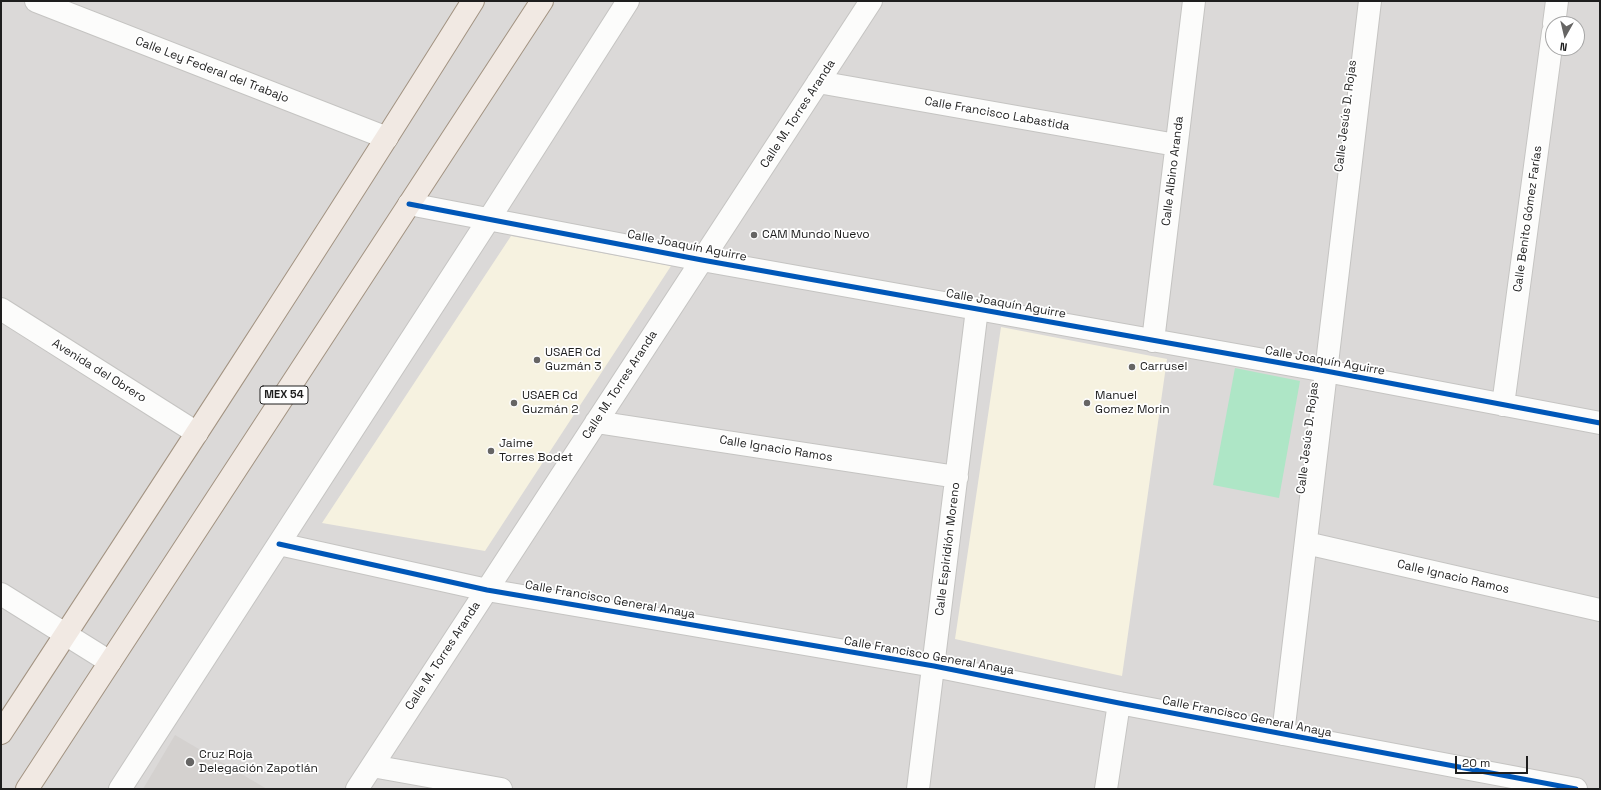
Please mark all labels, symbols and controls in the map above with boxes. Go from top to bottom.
north arrow [1545,16,1585,56]
street label: Calle Ley Federal del Trabajo [133,34,291,106]
text: N [1559,39,1568,54]
street label: Calle M. Torres Aranda [758,57,838,171]
street label: Calle Jesús D. Rojas [1332,59,1360,173]
street label: Calle Francisco Labastida [923,94,1071,134]
street label: Calle Albino Aranda [1159,115,1187,227]
street label: Calle Benito Gómez Farías [1511,145,1545,293]
street label: Calle Joaquín Aguirre [626,227,748,265]
place label: CAM Mundo Nuevo [762,228,870,242]
marker: CAM Mundo Nuevo [749,230,759,240]
street label: Calle Joaquín Aguirre [945,286,1067,322]
street label: Calle M. Torres Aranda [580,328,660,442]
street label: Avenida del Obrero [49,336,149,406]
street label: Calle Joaquín Aguirre [1264,343,1386,379]
place label: USAER Cd Guzmán 3 [545,346,601,374]
marker: USAER Cd Guzmán 3 [532,355,542,365]
place label: Carrusel [1140,360,1187,374]
marker: Carrusel [1127,362,1137,372]
street label: Calle Jesús D. Rojas [1294,381,1322,495]
road number: MEX 54 [260,386,308,404]
place label: USAER Cd Guzmán 2 [522,389,578,417]
place label: Manuel Gomez Morin [1095,389,1169,417]
marker: USAER Cd Guzmán 2 [509,398,519,408]
marker: Manuel Gomez Morin [1082,398,1092,408]
street label: Calle Ignacio Ramos [718,433,834,465]
place label: Jaime Torres Bodet [499,437,573,465]
marker: Jaime Torres Bodet [486,446,496,456]
street label: Calle Espiridión Moreno [933,481,963,617]
street label: Calle Ignacio Ramos [1396,557,1510,597]
street label: Calle Francisco General Anaya [524,578,696,622]
street label: Calle M. Torres Aranda [403,599,483,713]
street label: Calle Francisco General Anaya [843,634,1015,678]
street label: Calle Francisco General Anaya [1161,693,1333,741]
place label: Cruz Roja Delegación Zapotlán [199,748,318,776]
scale bar [1457,748,1530,774]
text: 20 m [1462,755,1490,771]
marker: Cruz Roja Delegación Zapotlán [184,756,196,768]

